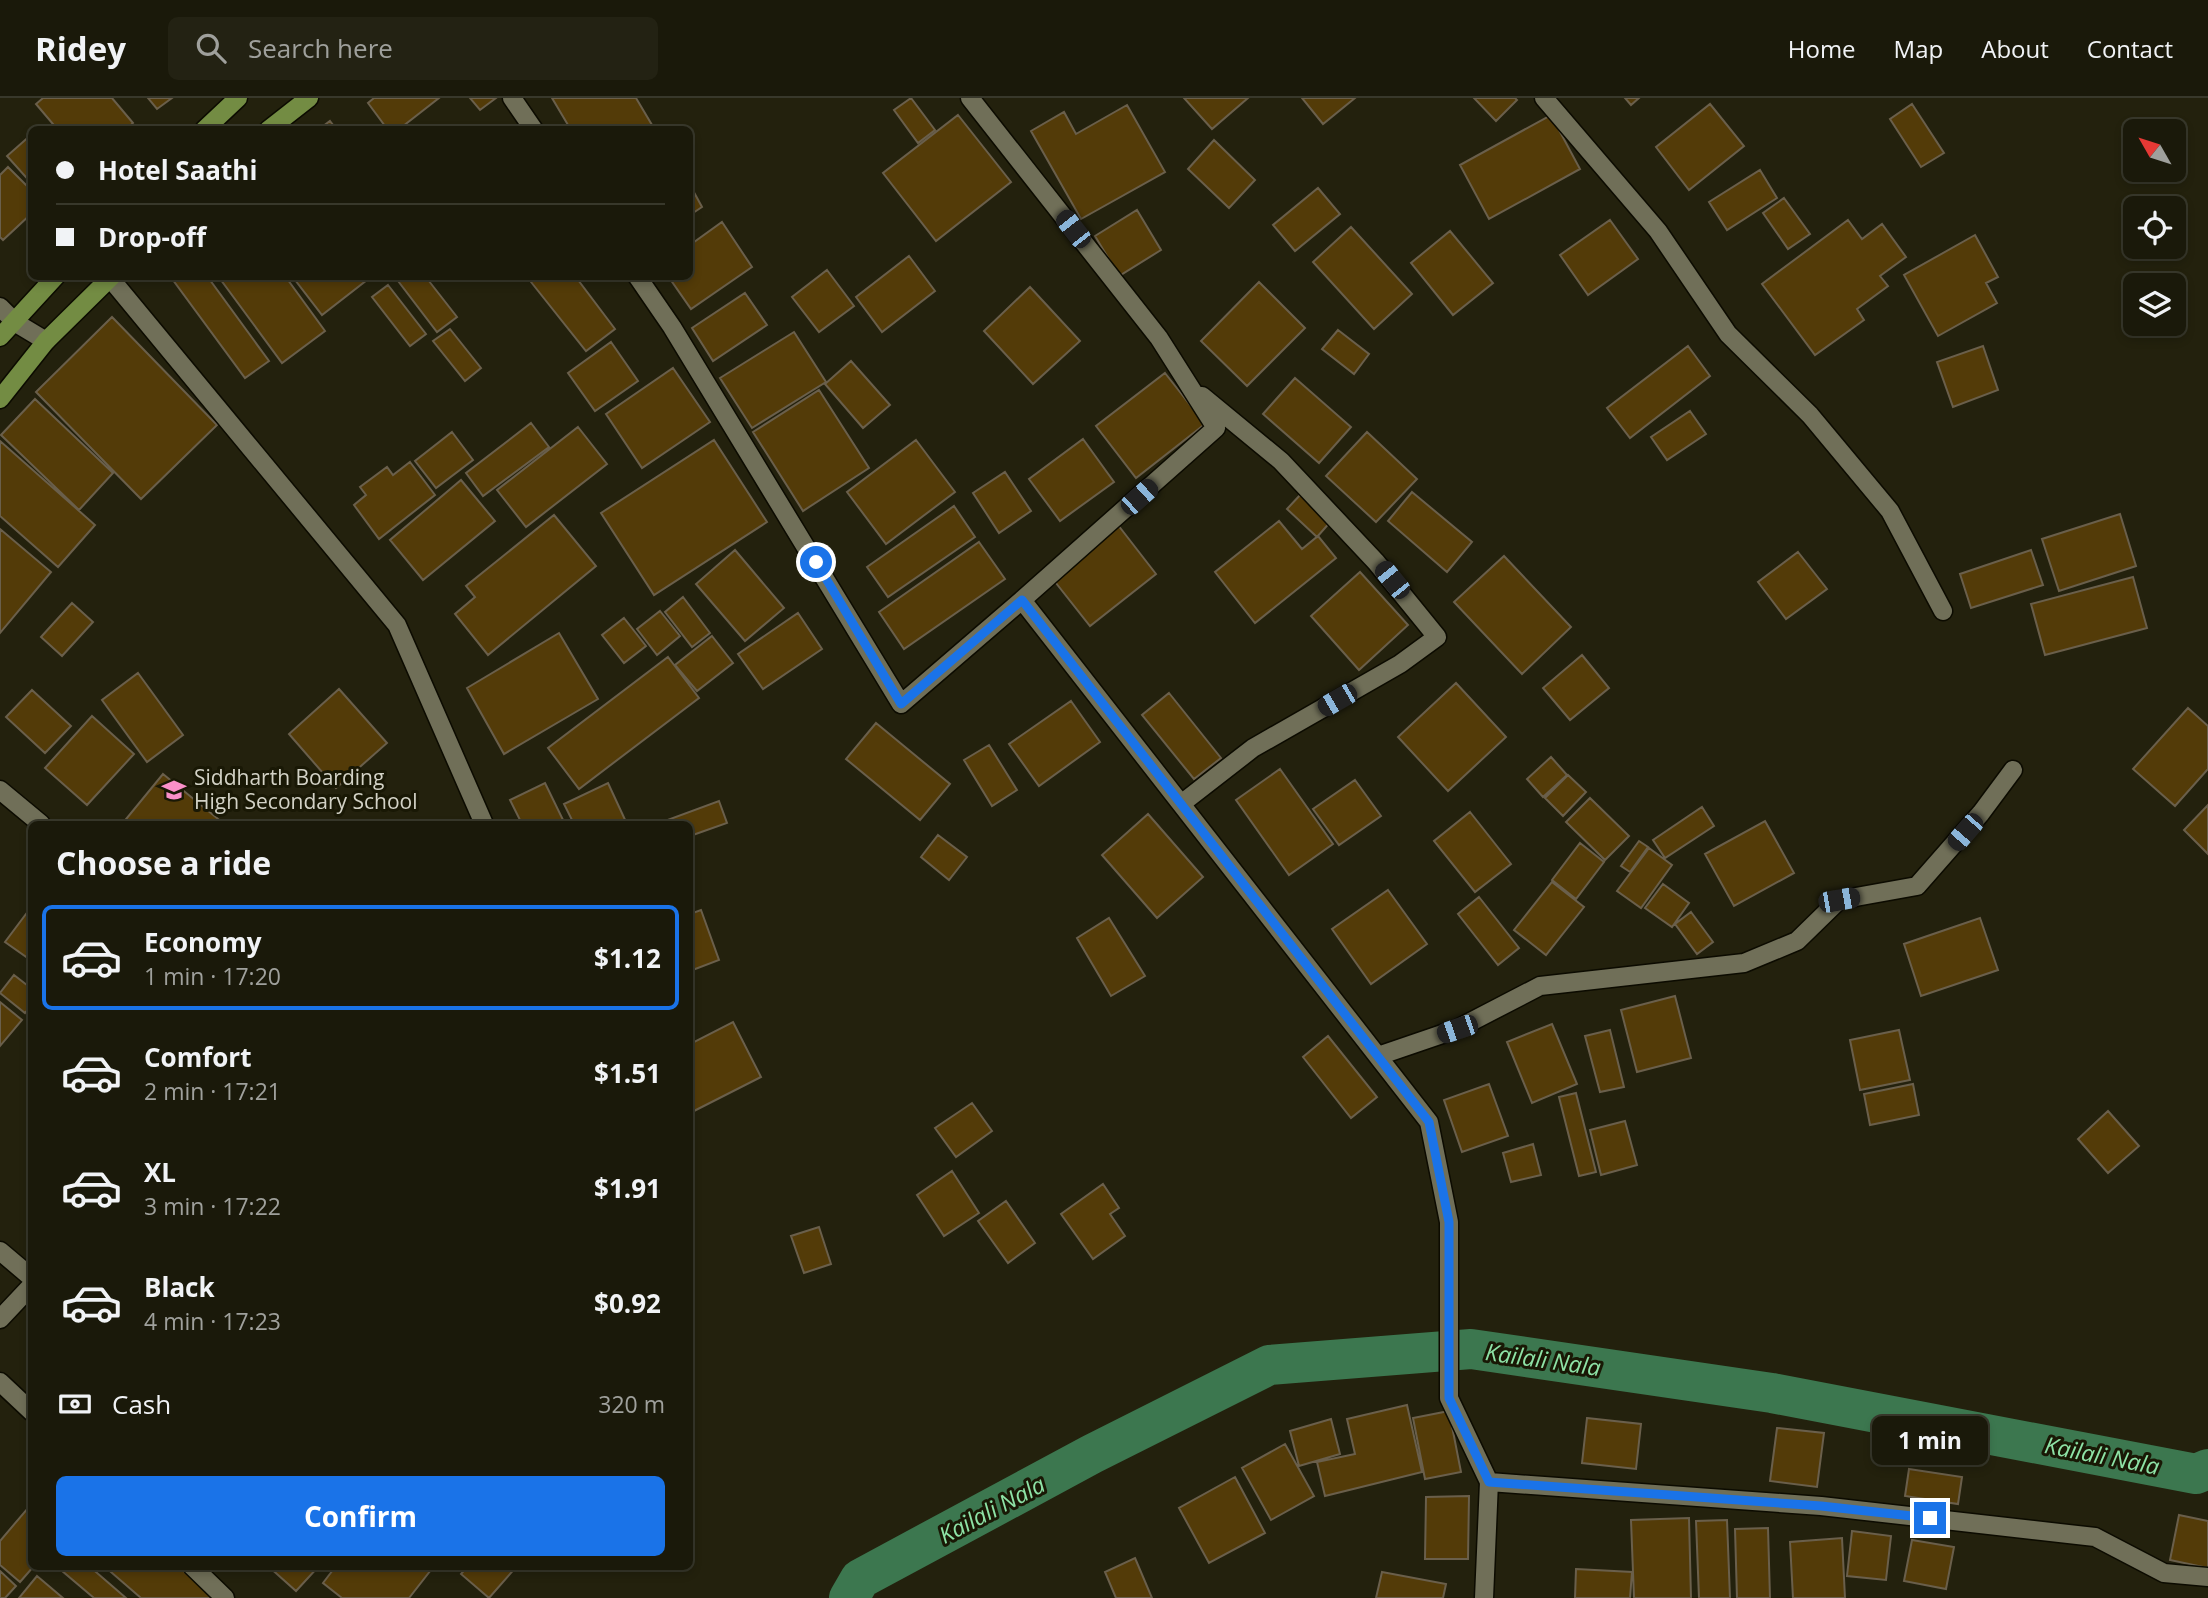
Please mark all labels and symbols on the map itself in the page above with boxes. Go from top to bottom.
north arrow [2123,119,2186,182]
car [1052,206,1095,252]
car [1117,475,1162,519]
route start [800,546,832,578]
car [1371,557,1414,603]
car [1314,680,1361,720]
place label: Siddharth Boarding High Secondary School [194,763,418,815]
school or university icon: Siddharth Boarding High Secondary School [160,776,188,804]
car [1944,809,1987,855]
car [1817,886,1862,914]
car [1434,1012,1481,1046]
water label: Kailali Nala [1483,1335,1603,1383]
callout: 1 min [1872,1416,1988,1466]
water label: Kailali Nala [2042,1428,2162,1482]
water label: Kailali Nala [933,1468,1050,1550]
route end [1914,1502,1946,1534]

